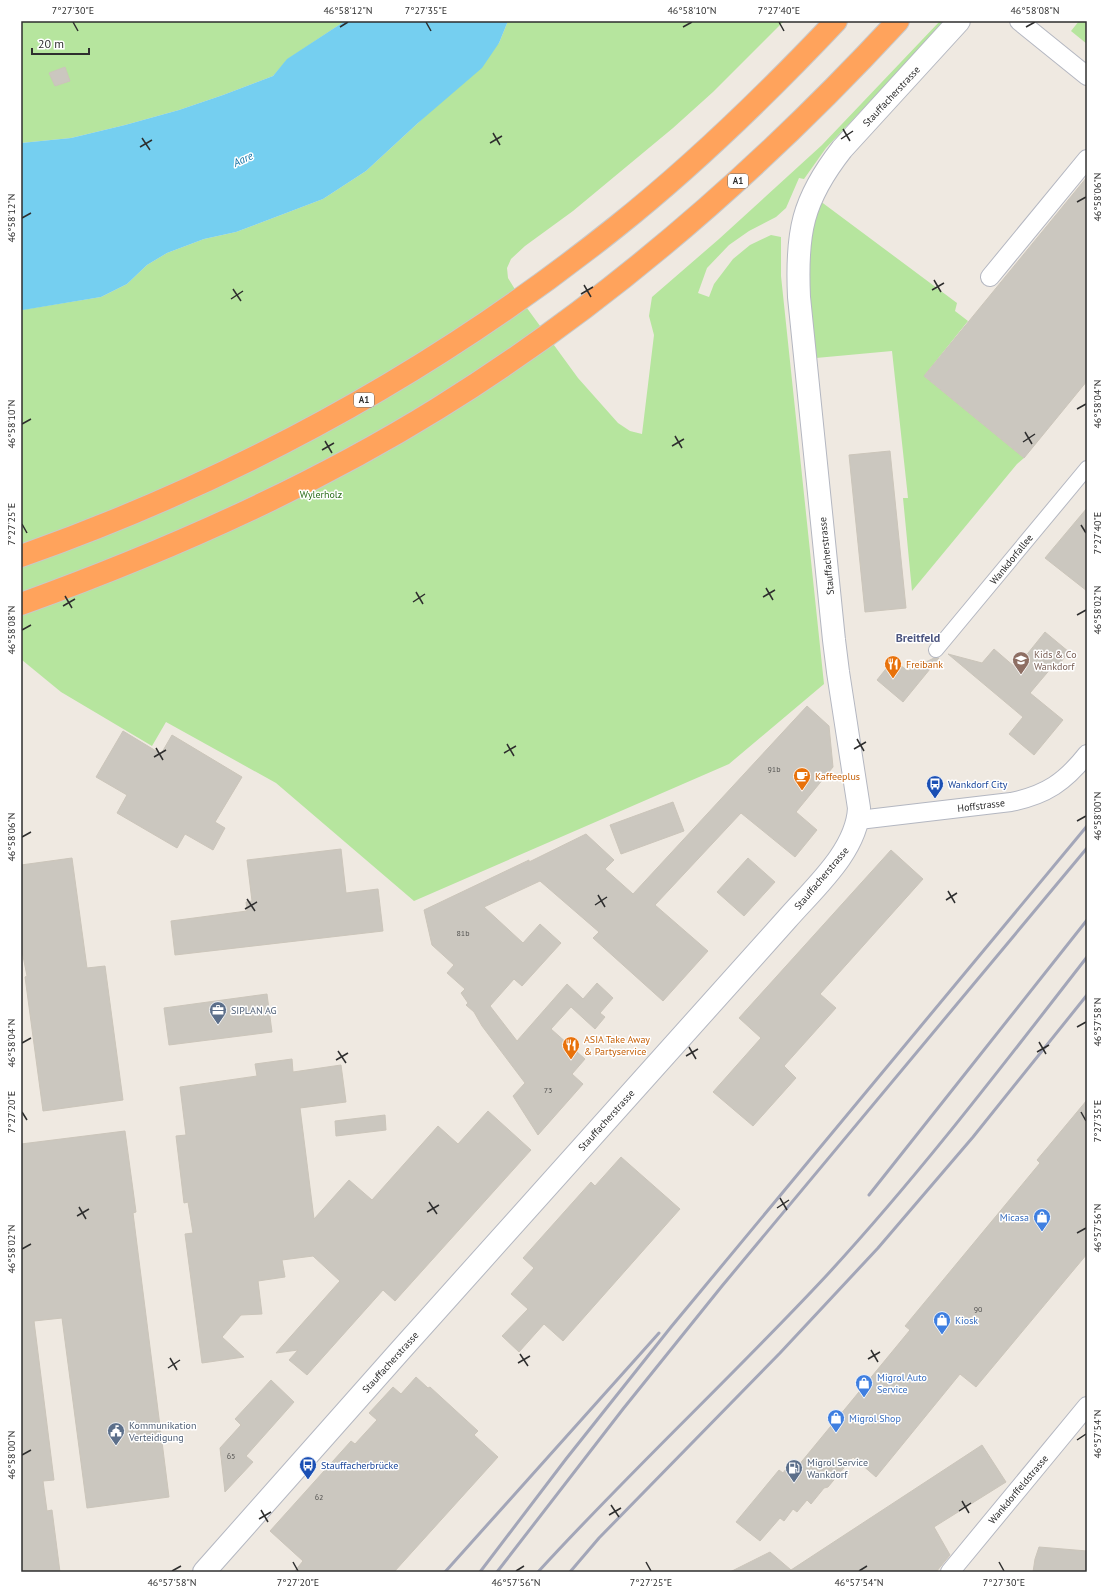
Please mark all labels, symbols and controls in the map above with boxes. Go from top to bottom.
text: 7°27'30"E [52,4,94,17]
text: 46°58'12"N [323,4,373,17]
text: 7°27'35"E [405,4,447,17]
text: 46°58'10"N [667,4,717,17]
text: 7°27'40"E [758,4,800,17]
text: 46°58'08"N [1010,4,1060,17]
scale bar [32,30,89,56]
text: 20 m [38,36,64,51]
street label: Stauffacherstrasse [860,63,923,129]
water label: Aare [230,148,255,170]
text: 46°58'06"N [1091,172,1104,222]
road number: A1 [728,174,748,188]
text: 46°58'12"N [5,193,18,243]
text: 46°58'04"N [1091,379,1104,429]
road number: A1 [354,393,374,407]
text: 46°58'10"N [5,399,18,449]
park label: Wylerholz [300,488,342,501]
text: 7°27'25"E [5,503,18,545]
text: 7°27'40"E [1091,512,1104,554]
street label: Stauffacherstrasse [816,516,837,596]
street label: Wankdorfallee [987,531,1036,587]
text: 46°58'02"N [1091,585,1104,635]
text: 46°58'08"N [5,605,18,655]
district label: Breitfeld [896,630,940,645]
place label: Kids & Co Wankdorf [1034,648,1077,673]
school or university icon: Kids & Co Wankdorf [1011,650,1031,675]
restaurant icon: Freibank [883,654,903,679]
place label: Freibank [906,658,943,671]
house number: 91b [767,764,781,774]
cafe icon: Kaffeeplus [792,766,812,791]
place label: Kaffeeplus [815,770,860,783]
bus stop icon: Wankdorf City [925,774,945,799]
place label: Wankdorf City [948,778,1008,791]
text: 46°58'00"N [1091,791,1104,841]
street label: Hoffstrasse [957,796,1006,815]
text: 46°58'06"N [5,812,18,862]
street label: Stauffacherstrasse [791,844,852,912]
house number: 81b [456,928,470,938]
text: 46°57'58"N [1091,997,1104,1047]
office icon: SIPLAN AG [208,1000,228,1025]
place label: SIPLAN AG [231,1004,277,1017]
text: 46°58'04"N [5,1018,18,1068]
place label: ASIA Take Away & Partyservice [584,1033,650,1058]
restaurant icon: ASIA Take Away & Partyservice [561,1035,581,1060]
house number: 73 [544,1085,552,1095]
street label: Stauffacherstrasse [575,1087,637,1154]
text: 7°27'20"E [5,1091,18,1133]
text: 7°27'35"E [1091,1100,1104,1142]
text: 46°57'56"N [1091,1203,1104,1253]
shop icon: Micasa [1032,1207,1052,1232]
place label: Micasa [1000,1211,1029,1224]
text: 46°58'02"N [5,1224,18,1274]
house number: 90 [974,1304,983,1314]
shop icon: Kiosk [932,1310,952,1335]
place label: Kiosk [955,1314,978,1327]
street label: Stauffacherstrasse [359,1329,421,1396]
place label: Migrol Auto Service [877,1371,927,1396]
shop icon: Migrol Auto Service [854,1373,874,1398]
shop icon: Migrol Shop [826,1408,846,1433]
text: 46°57'54"N [1091,1409,1104,1459]
place label: Migrol Shop [849,1412,901,1425]
place label: Kommunikation Verteidigung [128,1419,196,1444]
public building icon: Kommunikation Verteidigung [106,1421,126,1446]
text: 46°58'00"N [5,1430,18,1480]
house number: 65 [227,1451,235,1461]
street label: Wankdorffeldstrasse [986,1452,1051,1527]
bus stop icon: Stauffacherbrücke [298,1455,318,1480]
place label: Migrol Service Wankdorf [807,1456,868,1481]
fuel station icon: Migrol Service Wankdorf [784,1458,804,1483]
place label: Stauffacherbrücke [321,1459,398,1472]
house number: 62 [315,1492,323,1502]
text: 46°57'58"N [147,1576,197,1589]
text: 7°27'20"E [277,1576,319,1589]
text: 46°57'56"N [491,1576,541,1589]
text: 7°27'25"E [630,1576,672,1589]
text: 46°57'54"N [834,1576,884,1589]
text: 7°27'30"E [983,1576,1025,1589]

